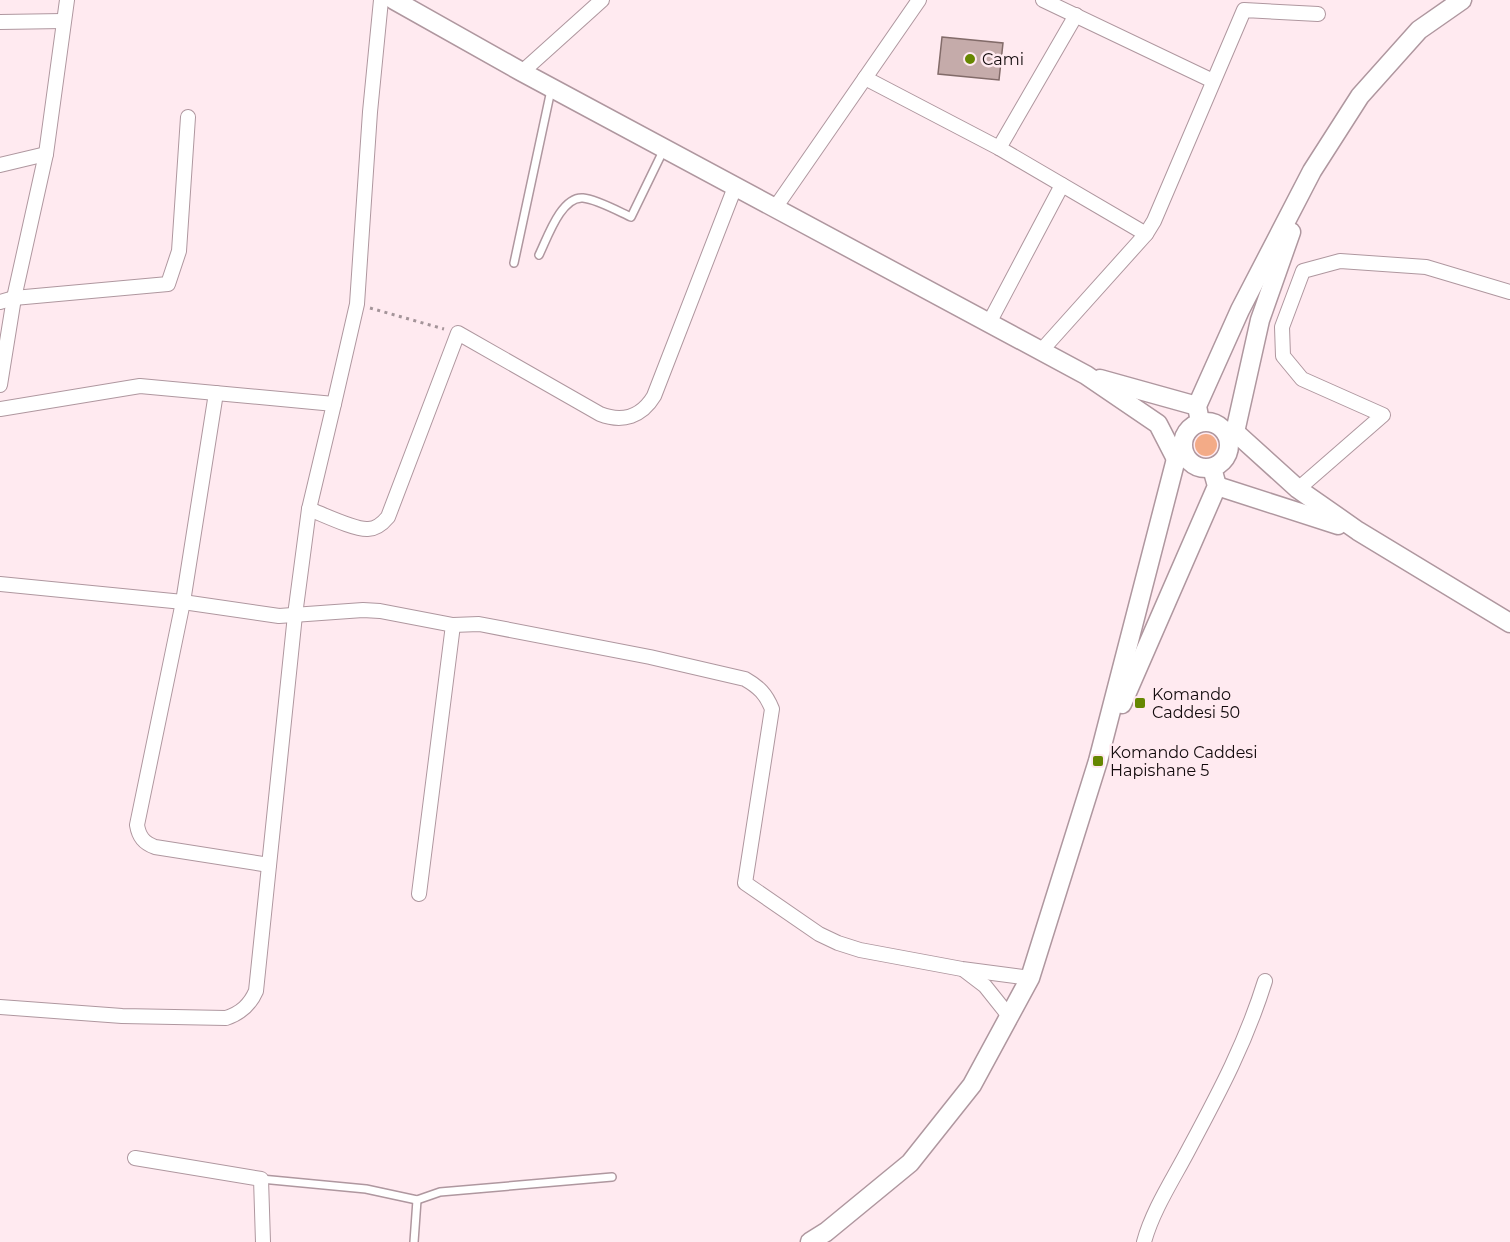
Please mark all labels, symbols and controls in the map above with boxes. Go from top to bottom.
place label: Cami [982,50,1024,69]
marker: Cami [963,52,977,66]
place label: Komando Caddesi 50 [1152,685,1240,722]
marker: Komando Caddesi 50 [1133,696,1147,710]
place label: Komando Caddesi Hapishane 5 [1110,743,1257,780]
marker: Komando Caddesi Hapishane 5 [1091,754,1105,768]

